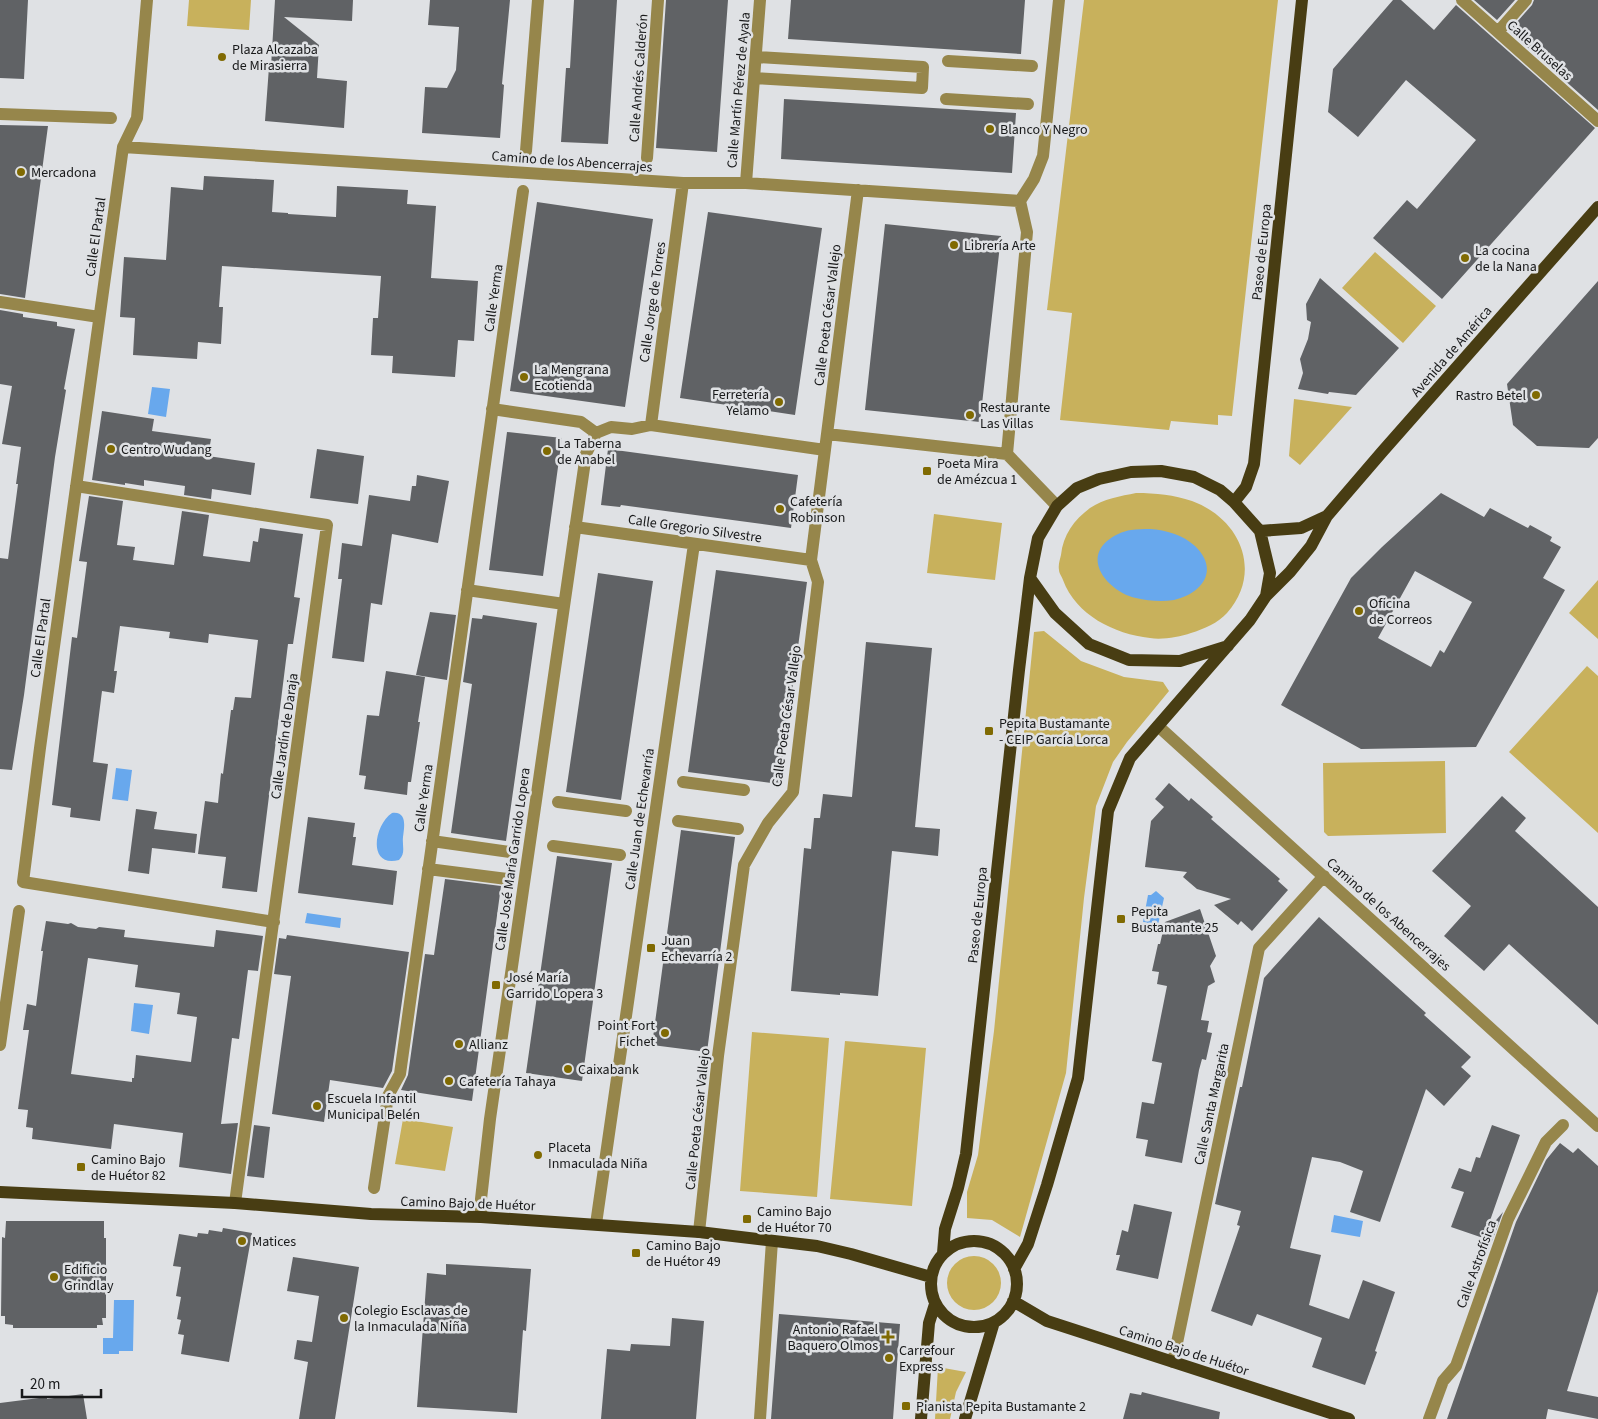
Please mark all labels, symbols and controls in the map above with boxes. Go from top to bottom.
street label: Calle Martín Pérez de Ayala [722,11,756,169]
street label: Calle Andrés Calderón [625,13,653,143]
street label: Calle Bruselas [1502,16,1577,86]
place label: Plaza Alcazaba de Mirasierra [232,40,318,76]
marker: Plaza Alcazaba de Mirasierra [216,51,228,63]
place label: Blanco Y Negro [1000,120,1088,140]
marker: Blanco Y Negro [984,123,996,135]
street label: Camino de los Abencerrajes [491,146,653,178]
place label: Mercadona [31,163,96,183]
marker: Mercadona [15,166,27,178]
street label: Calle El Partal [81,196,112,278]
street label: Paseo de Europa [1247,203,1277,301]
place label: Librería Arte [964,236,1036,256]
marker: Librería Arte [948,239,960,251]
street label: Calle Jorge de Torres [635,240,671,364]
place label: La cocina de la Nana [1475,241,1537,277]
street label: Calle Poeta César Vallejo [809,243,847,387]
marker: La cocina de la Nana [1459,252,1471,264]
street label: Calle Yerma [479,263,509,333]
street label: Avenida de América [1407,302,1497,402]
place label: La Mengrana Ecotienda [534,360,609,396]
marker: La Mengrana Ecotienda [518,371,530,383]
place label: Ferretería Yelamo [712,385,769,421]
place label: Rastro Betel [1456,386,1526,406]
marker: Rastro Betel [1530,389,1542,401]
marker: Ferretería Yelamo [773,396,785,408]
place label: Restaurante Las Villas [980,398,1050,434]
marker: Restaurante Las Villas [964,409,976,421]
place label: La Taberna de Anabel [557,434,621,470]
place label: Centro Wudang [121,440,212,460]
marker: Centro Wudang [105,443,117,455]
marker: La Taberna de Anabel [541,445,553,457]
place label: Poeta Mira de Amézcua 1 [937,454,1017,490]
marker: Poeta Mira de Amézcua 1 [921,465,933,477]
place label: Cafetería Robinson [790,492,845,528]
marker: Cafetería Robinson [774,503,786,515]
street label: Calle Gregorio Silvestre [627,510,763,548]
place label: Oficina de Correos [1369,594,1432,630]
street label: Calle El Partal [26,597,57,679]
marker: Oficina de Correos [1353,605,1365,617]
street label: Calle Poeta César Vallejo [767,644,807,788]
street label: Calle Jardín de Daraja [266,672,304,801]
place label: Pepita Bustamante - CEIP García Lorca [999,714,1110,750]
marker: Pepita Bustamante - CEIP García Lorca [983,725,995,737]
street label: Calle Juan de Echevarría [620,747,660,891]
street label: Calle Yerma [409,763,439,833]
street label: Calle José María Garrido Lopera [490,766,536,952]
street label: Camino de los Abencerrajes [1322,853,1455,976]
street label: Paseo de Europa [963,866,993,964]
place label: Pepita Bustamante 25 [1131,902,1218,938]
marker: Pepita Bustamante 25 [1115,913,1127,925]
place label: Juan Echevarría 2 [661,931,733,967]
marker: Juan Echevarría 2 [645,942,657,954]
place label: José María Garrido Lopera 3 [506,968,603,1004]
marker: José María Garrido Lopera 3 [490,979,502,991]
place label: Point Fort Fichet [597,1016,655,1052]
marker: Point Fort Fichet [659,1027,671,1039]
place label: Allianz [469,1035,508,1055]
marker: Allianz [453,1038,465,1050]
street label: Calle Santa Margarita [1189,1041,1235,1167]
street label: Calle Poeta César Vallejo [681,1047,715,1191]
place label: Caixabank [578,1060,639,1080]
marker: Caixabank [562,1063,574,1075]
place label: Cafetería Tahaya [459,1072,556,1092]
marker: Cafetería Tahaya [443,1075,455,1087]
place label: Escuela Infantil Municipal Belén [327,1089,420,1125]
marker: Escuela Infantil Municipal Belén [311,1100,323,1112]
place label: Placeta Inmaculada Niña [548,1138,647,1174]
marker: Placeta Inmaculada Niña [532,1149,544,1161]
place label: Camino Bajo de Huétor 82 [91,1150,166,1186]
marker: Camino Bajo de Huétor 82 [75,1161,87,1173]
street label: Camino Bajo de Huétor [400,1192,536,1216]
place label: Camino Bajo de Huétor 70 [757,1202,832,1238]
marker: Camino Bajo de Huétor 70 [741,1213,753,1225]
street label: Calle Astrofísica [1452,1217,1502,1311]
place label: Matices [252,1232,296,1252]
marker: Matices [236,1235,248,1247]
place label: Camino Bajo de Huétor 49 [646,1236,721,1272]
marker: Camino Bajo de Huétor 49 [630,1247,642,1259]
place label: Edificio Grindlay [64,1260,114,1296]
marker: Edificio Grindlay [48,1271,60,1283]
place label: Colegio Esclavas de la Inmaculada Niña [354,1301,468,1337]
marker: Colegio Esclavas de la Inmaculada Niña [338,1312,350,1324]
place label: Antonio Rafael Baquero Olmos [787,1320,878,1356]
street label: Camino Bajo de Huétor [1116,1321,1251,1381]
marker: Antonio Rafael Baquero Olmos [882,1331,894,1343]
place label: Carrefour Express [899,1341,955,1377]
marker: Carrefour Express [883,1352,895,1364]
scale bar [22,1366,101,1398]
text: 20 m [30,1374,60,1395]
place label: Pianista Pepita Bustamante 2 [916,1397,1086,1417]
marker: Pianista Pepita Bustamante 2 [900,1400,912,1412]

